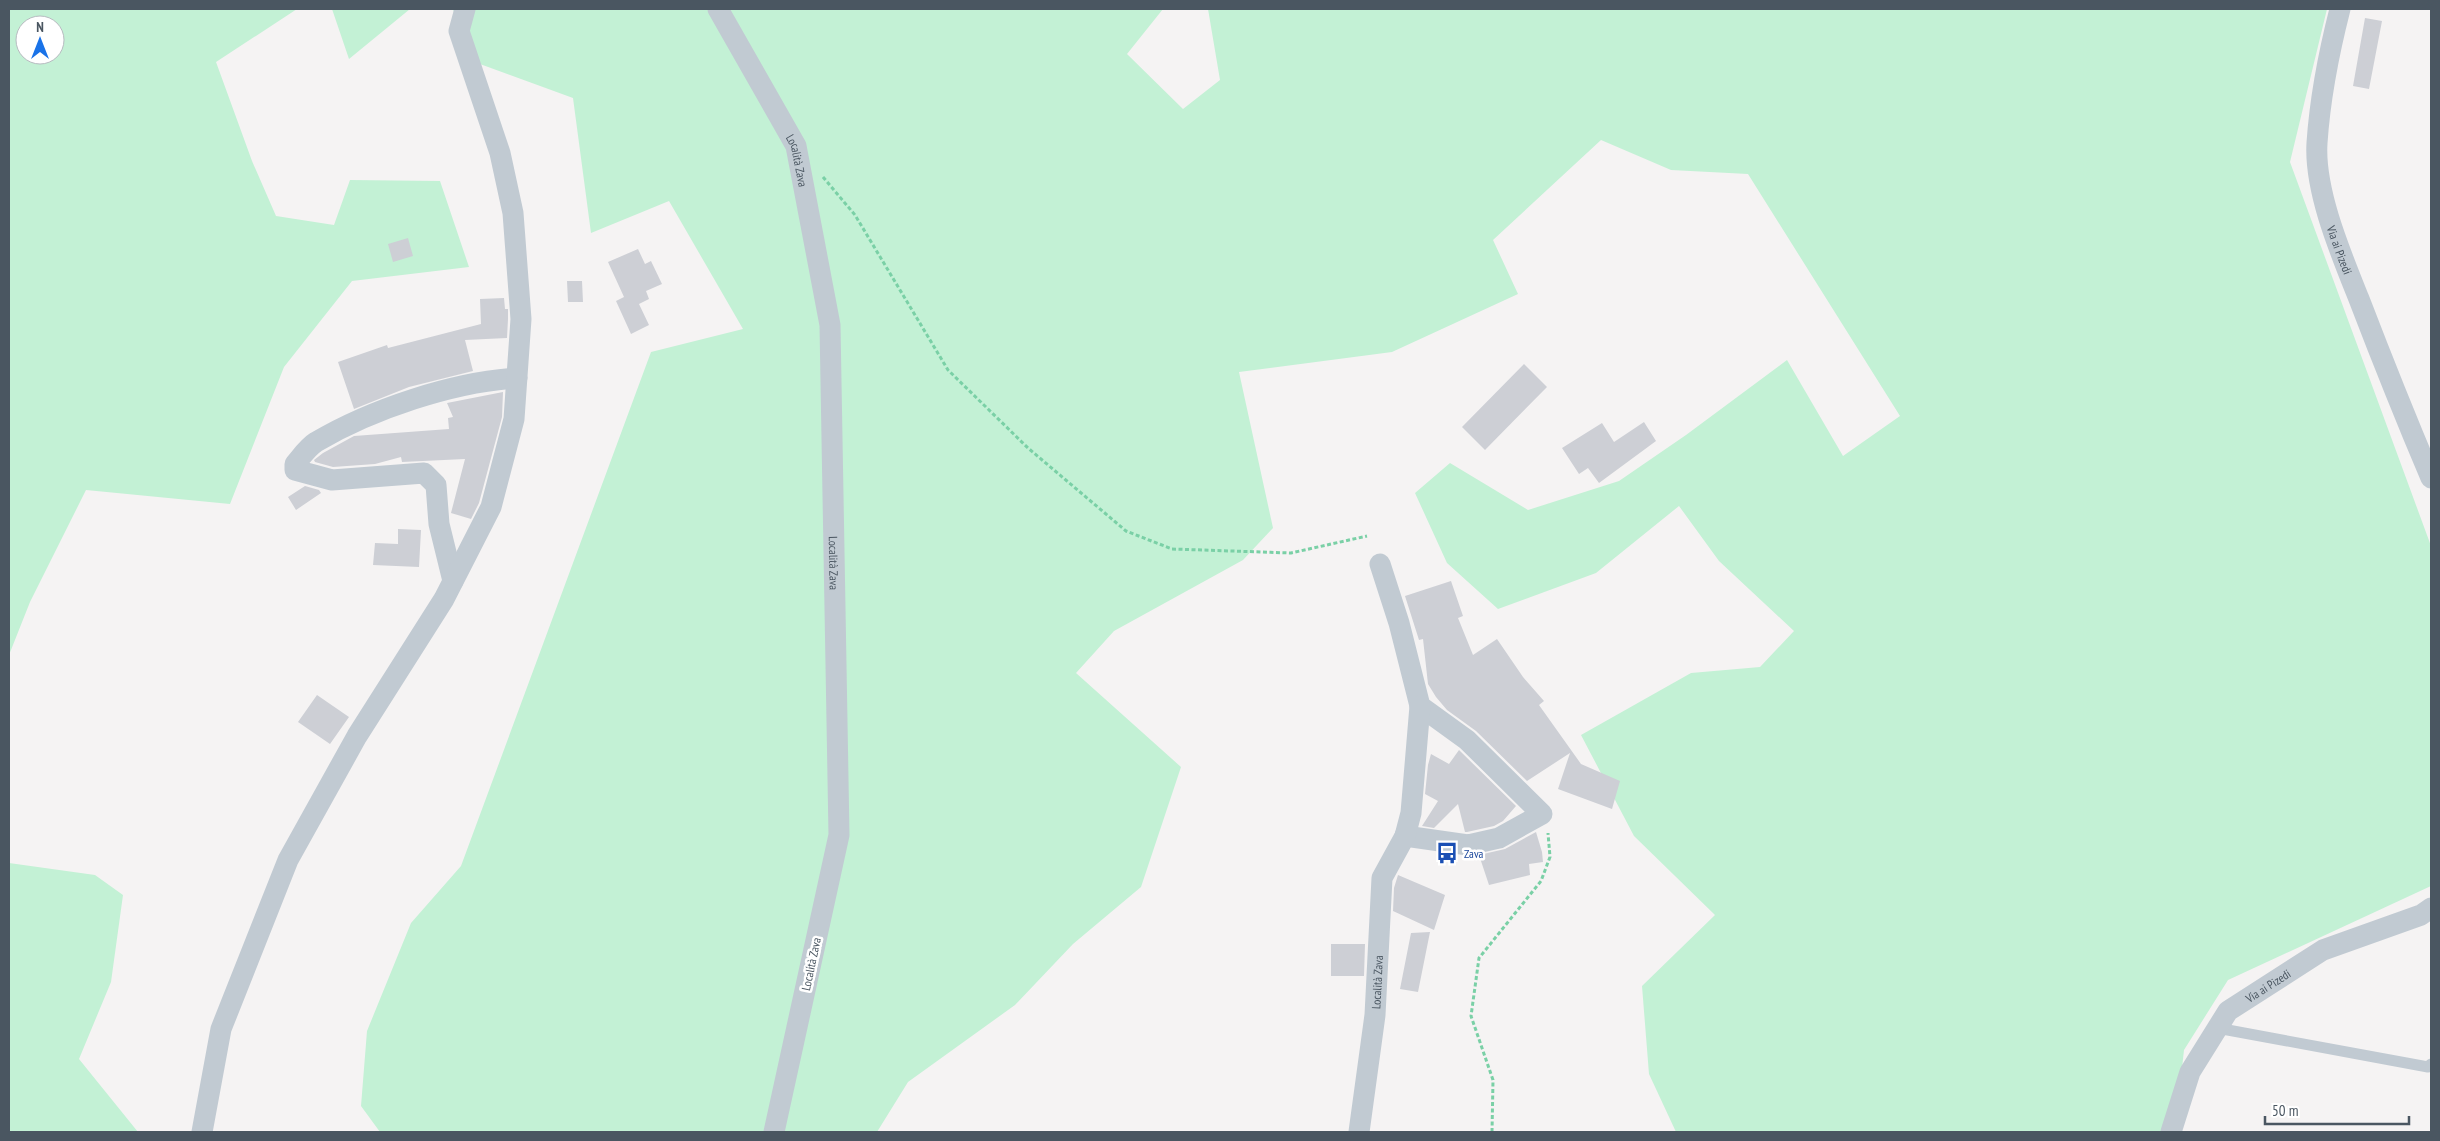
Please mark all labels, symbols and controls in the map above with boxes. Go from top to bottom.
north arrow [15,15,65,65]
text: N [36,18,44,36]
street label: Località Zava [783,131,811,188]
street label: Via ai Pizedi [2324,223,2356,276]
street label: Località Zava [826,536,842,590]
bus stop icon: Zava [1434,840,1460,866]
place label: Zava [1464,846,1484,861]
street label: Località Zava [798,936,824,992]
street label: Località Zava [1368,955,1386,1009]
street label: Via ai Pizedi [2242,966,2293,1006]
scale bar [2265,1094,2409,1126]
text: 50 m [2272,1101,2298,1120]

